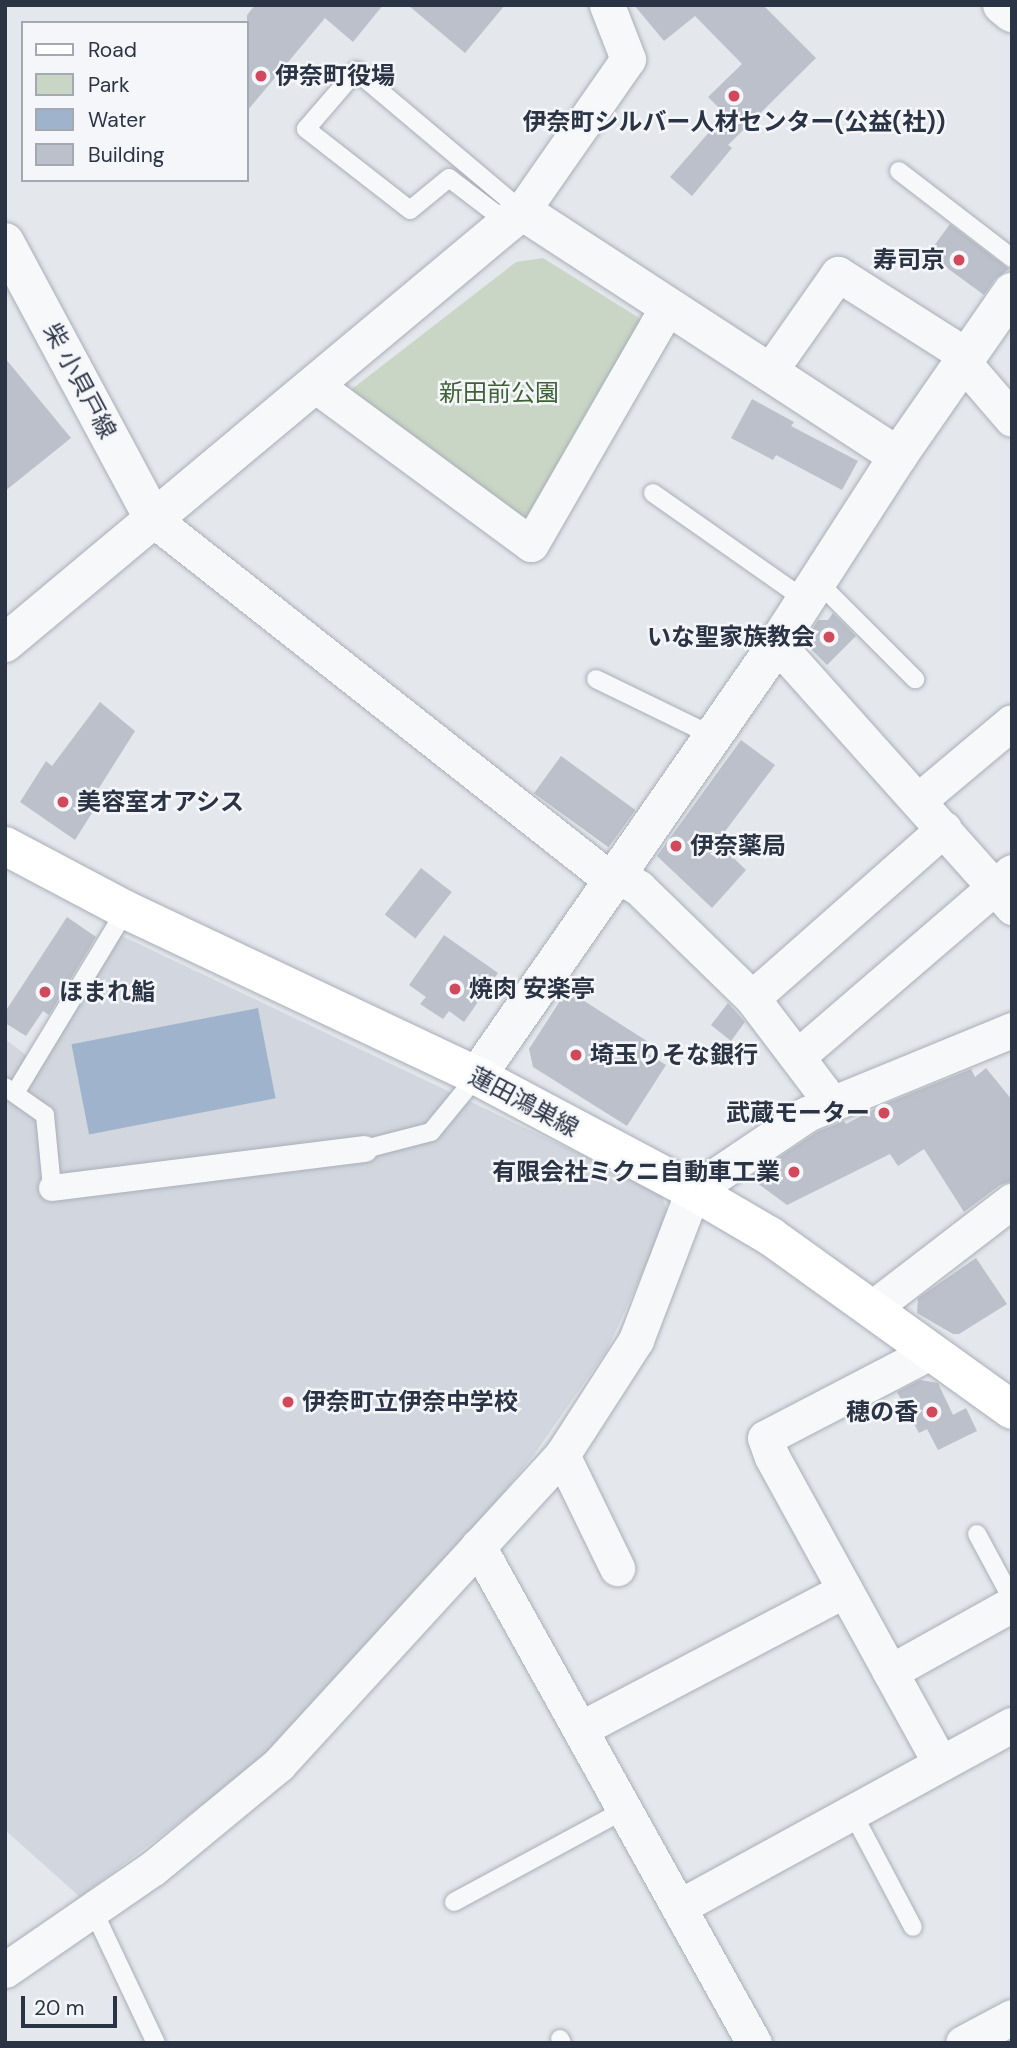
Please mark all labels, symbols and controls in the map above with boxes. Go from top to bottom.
legend [21,21,248,182]
text: Road [88,36,137,64]
place label: 伊奈町役場 [275,62,395,90]
marker: 伊奈町役場 [253,68,269,84]
text: Park [88,71,129,99]
marker: 伊奈町シルバー人材センター(公益(社)) [726,88,742,104]
text: Water [88,106,146,134]
place label: 伊奈町シルバー人材センター(公益(社)) [523,108,945,136]
text: Building [88,141,164,169]
place label: 寿司京 [873,246,945,274]
marker: 寿司京 [951,252,967,268]
street label: 柴 小貝戸線 [38,318,122,444]
park label: 新田前公園 [439,379,559,407]
place label: いな聖家族教会 [647,623,815,651]
marker: いな聖家族教会 [821,629,837,645]
place label: 美容室オアシス [77,788,245,816]
marker: 美容室オアシス [55,794,71,810]
place label: 伊奈薬局 [690,832,786,860]
marker: 伊奈薬局 [668,838,684,854]
place label: 焼肉 安楽亭 [469,975,595,1003]
place label: ほまれ鮨 [59,978,155,1006]
marker: 焼肉 安楽亭 [447,981,463,997]
marker: ほまれ鮨 [37,984,53,1000]
place label: 埼玉りそな銀行 [590,1041,758,1069]
marker: 埼玉りそな銀行 [568,1047,584,1063]
street label: 蓮田鴻巣線 [464,1061,584,1143]
place label: 武蔵モーター [726,1099,870,1127]
marker: 武蔵モーター [876,1105,892,1121]
place label: 有限会社ミクニ自動車工業 [492,1158,780,1186]
marker: 有限会社ミクニ自動車工業 [786,1164,802,1180]
place label: 伊奈町立伊奈中学校 [302,1388,518,1416]
marker: 伊奈町立伊奈中学校 [280,1394,296,1410]
place label: 穂の香 [846,1398,918,1426]
marker: 穂の香 [924,1404,940,1420]
scale bar [24,1982,121,2026]
text: 20 m [34,1994,85,2022]

